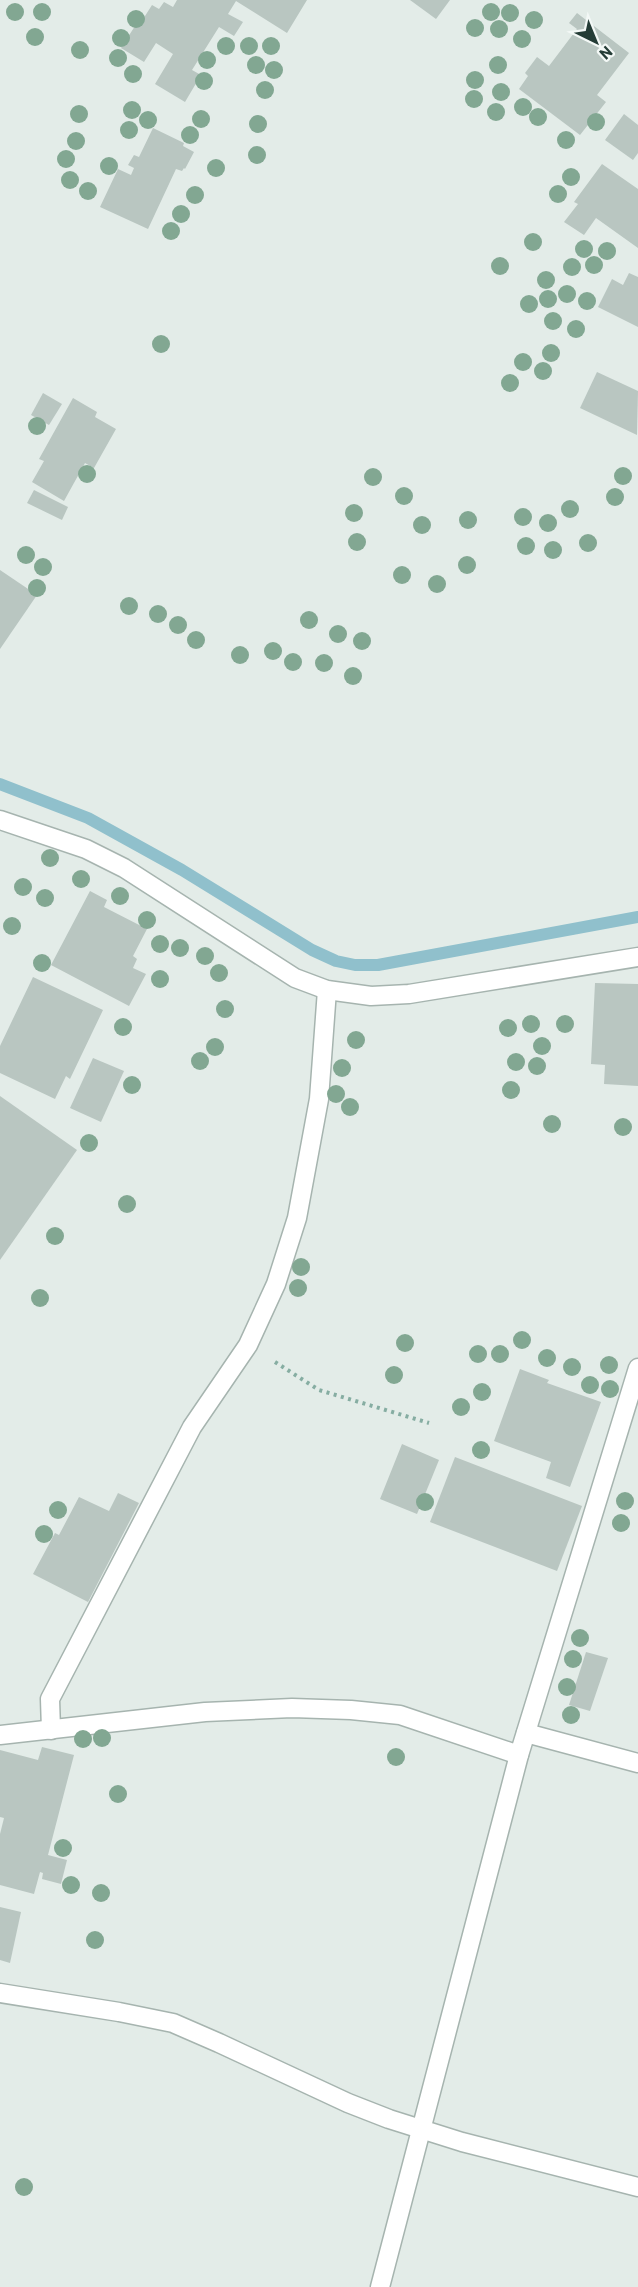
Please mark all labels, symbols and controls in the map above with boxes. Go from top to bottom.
north arrow [566,12,626,72]
text: N [596,43,617,64]

